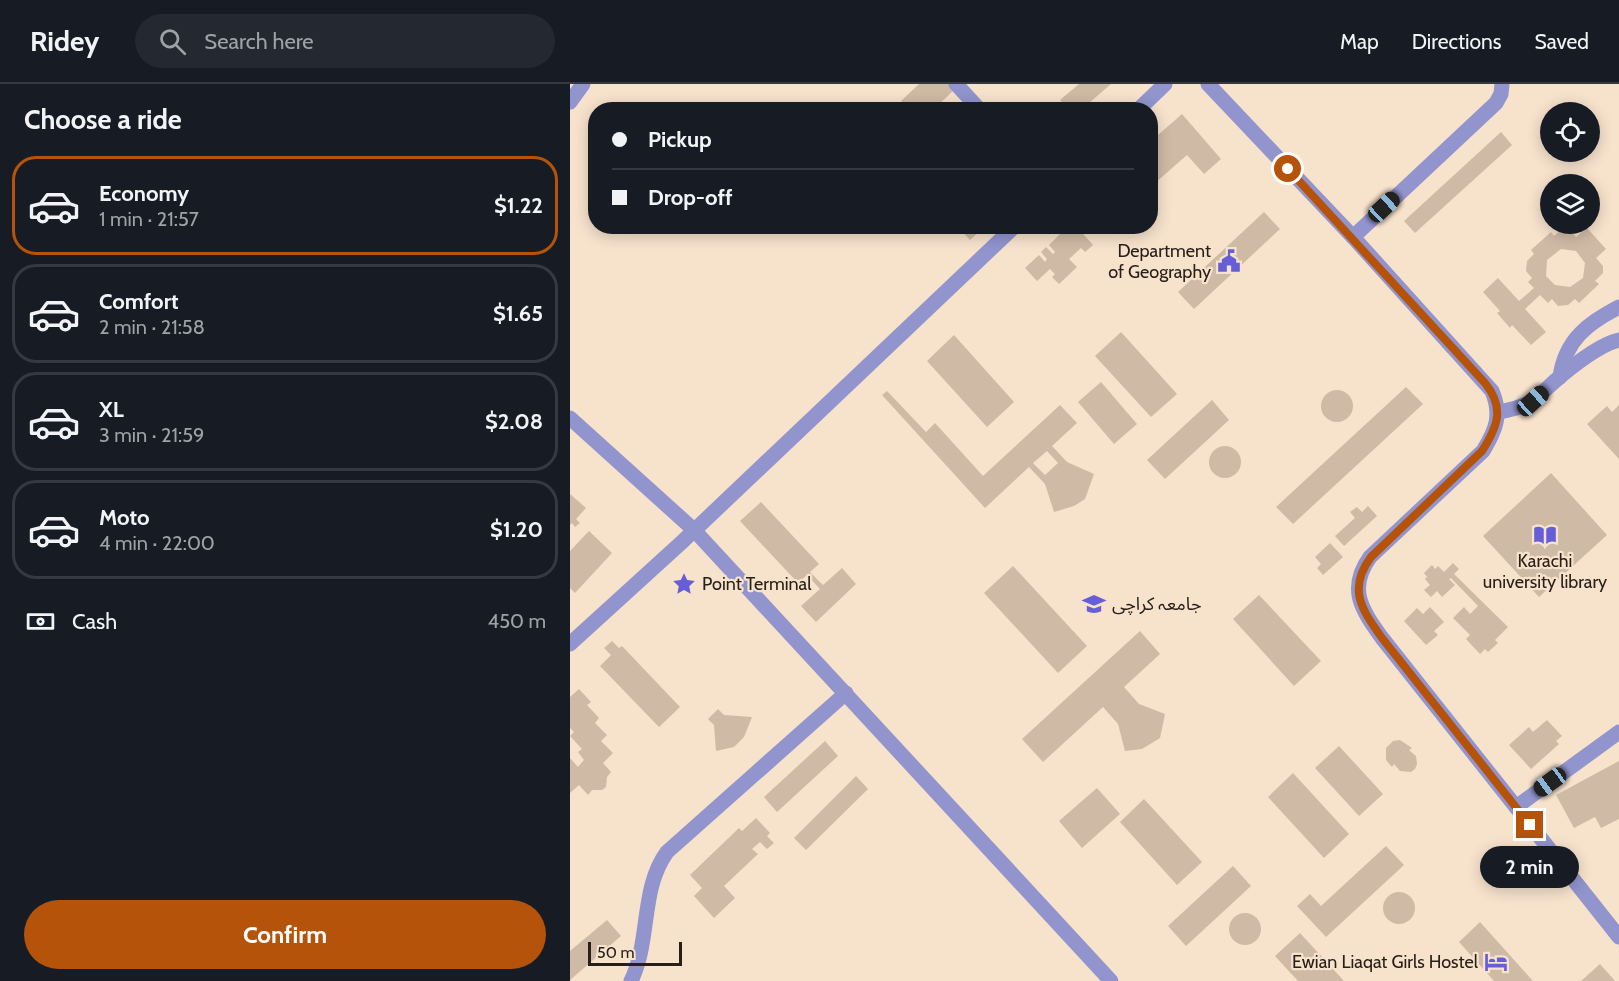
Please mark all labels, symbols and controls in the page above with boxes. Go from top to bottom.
search box [135,14,555,68]
text: Ridey [30,24,99,58]
icon: search [156,25,189,58]
text: Search here [204,28,314,55]
text: Map [1340,29,1379,54]
text: Directions [1412,29,1501,54]
text: Saved [1534,29,1589,54]
map controls [1540,102,1600,234]
button: locate [1540,102,1600,162]
text: Choose a ride [24,103,182,136]
text: Pickup [648,126,712,153]
route start [1274,155,1301,182]
button: layers [1540,174,1600,234]
icon: car [27,179,81,233]
text: Economy [99,180,189,207]
text: Drop-off [648,184,732,211]
car [1365,188,1403,226]
text: $1.22 [494,192,543,219]
text: 1 min · 21:57 [99,207,199,231]
place label: Department of Geography [1108,240,1211,283]
public building icon: Department of Geography [1216,248,1242,274]
icon: car [27,287,81,341]
text: Comfort [99,288,178,315]
text: $1.65 [493,300,543,327]
text: 2 min · 21:58 [99,315,205,339]
car [1514,382,1552,420]
icon: car [27,395,81,449]
text: XL [99,396,124,423]
text: $2.08 [485,408,543,435]
text: 3 min · 21:59 [99,423,204,447]
icon: car [27,503,81,557]
text: Moto [99,504,150,531]
text: $1.20 [490,516,543,543]
library icon: Karachi university library [1532,522,1558,548]
text: 4 min · 22:00 [99,531,215,555]
place label: Karachi university library [1483,550,1607,593]
place icon: Point Terminal [671,571,697,597]
place label: Point Terminal [702,573,812,595]
school or university icon: جامعہ کراچی [1081,591,1107,617]
place label: جامعہ کراچی [1112,593,1202,615]
icon: cash [24,605,57,638]
text: Cash [72,608,117,635]
text: 450 m [488,609,546,633]
car [1530,764,1570,800]
route end [1516,811,1543,838]
callout: 2 min [1480,846,1580,888]
text: 2 min [1505,855,1554,879]
button: Confirm [24,900,546,969]
scale bar [588,939,682,966]
text: 50 m [597,943,634,962]
hotel icon: Ewian Liaqat Girls Hostel [1483,949,1509,975]
place label: Ewian Liaqat Girls Hostel [1292,951,1479,973]

